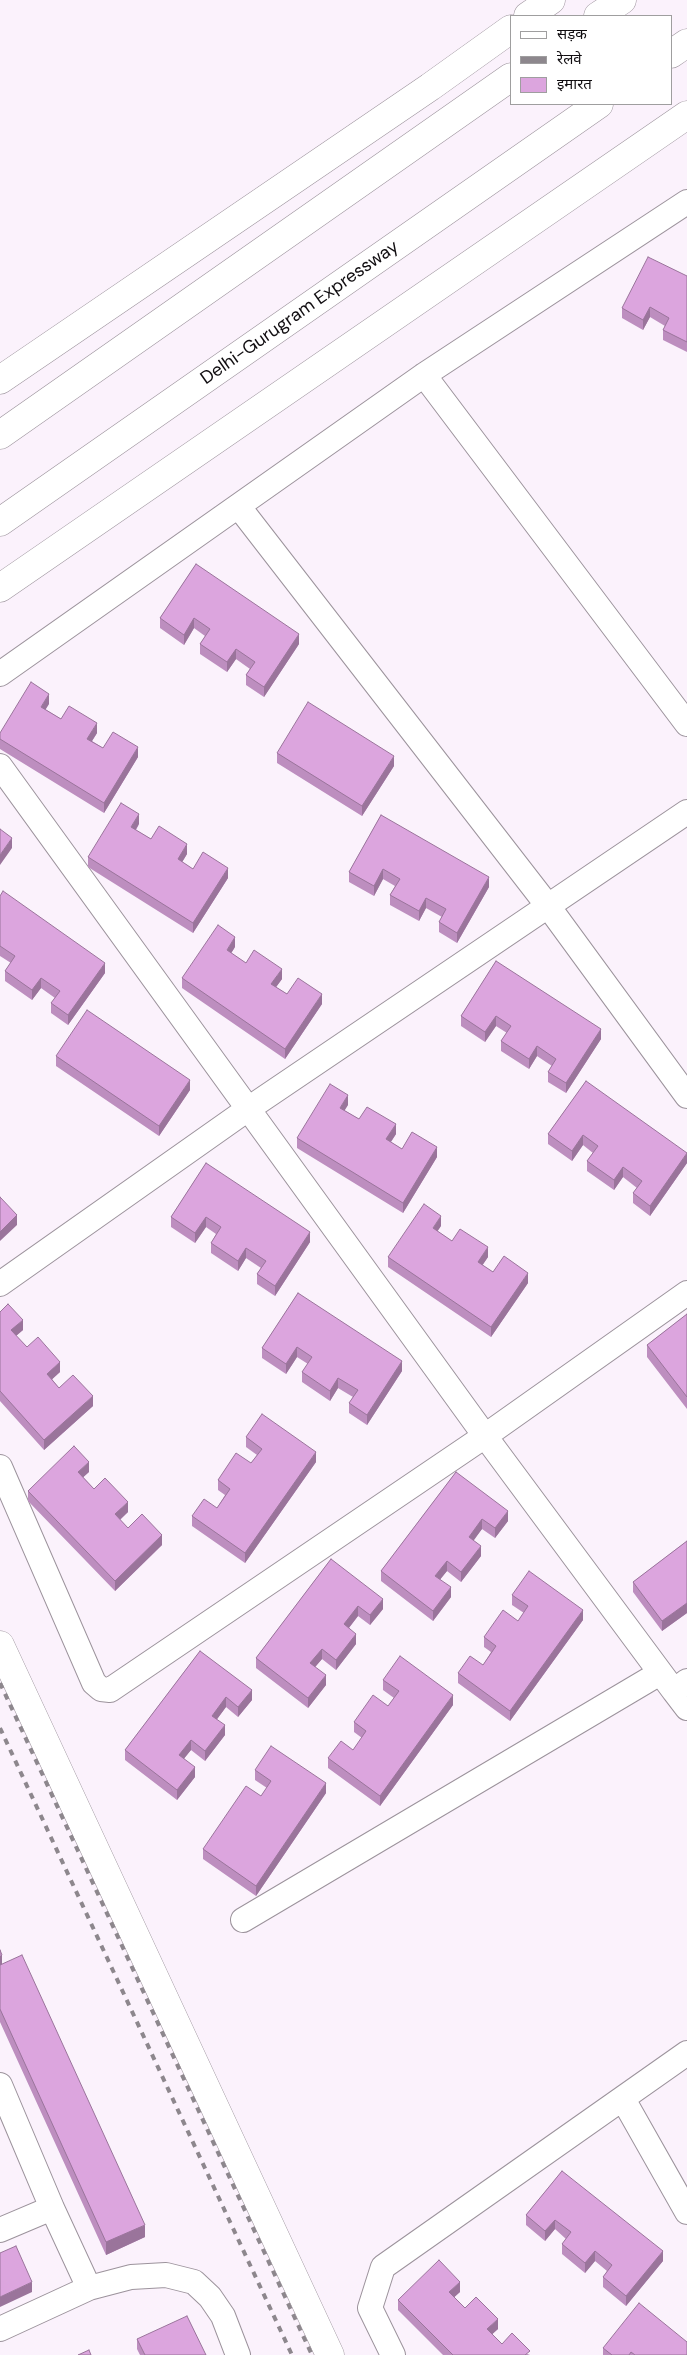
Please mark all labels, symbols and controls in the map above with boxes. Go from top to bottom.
legend [510,15,672,105]
text: सड़क [557,24,587,44]
text: रेलवे [557,49,582,69]
text: इमारत [557,74,592,94]
street label: Delhi-Gurugram Expressway [197,236,403,390]

